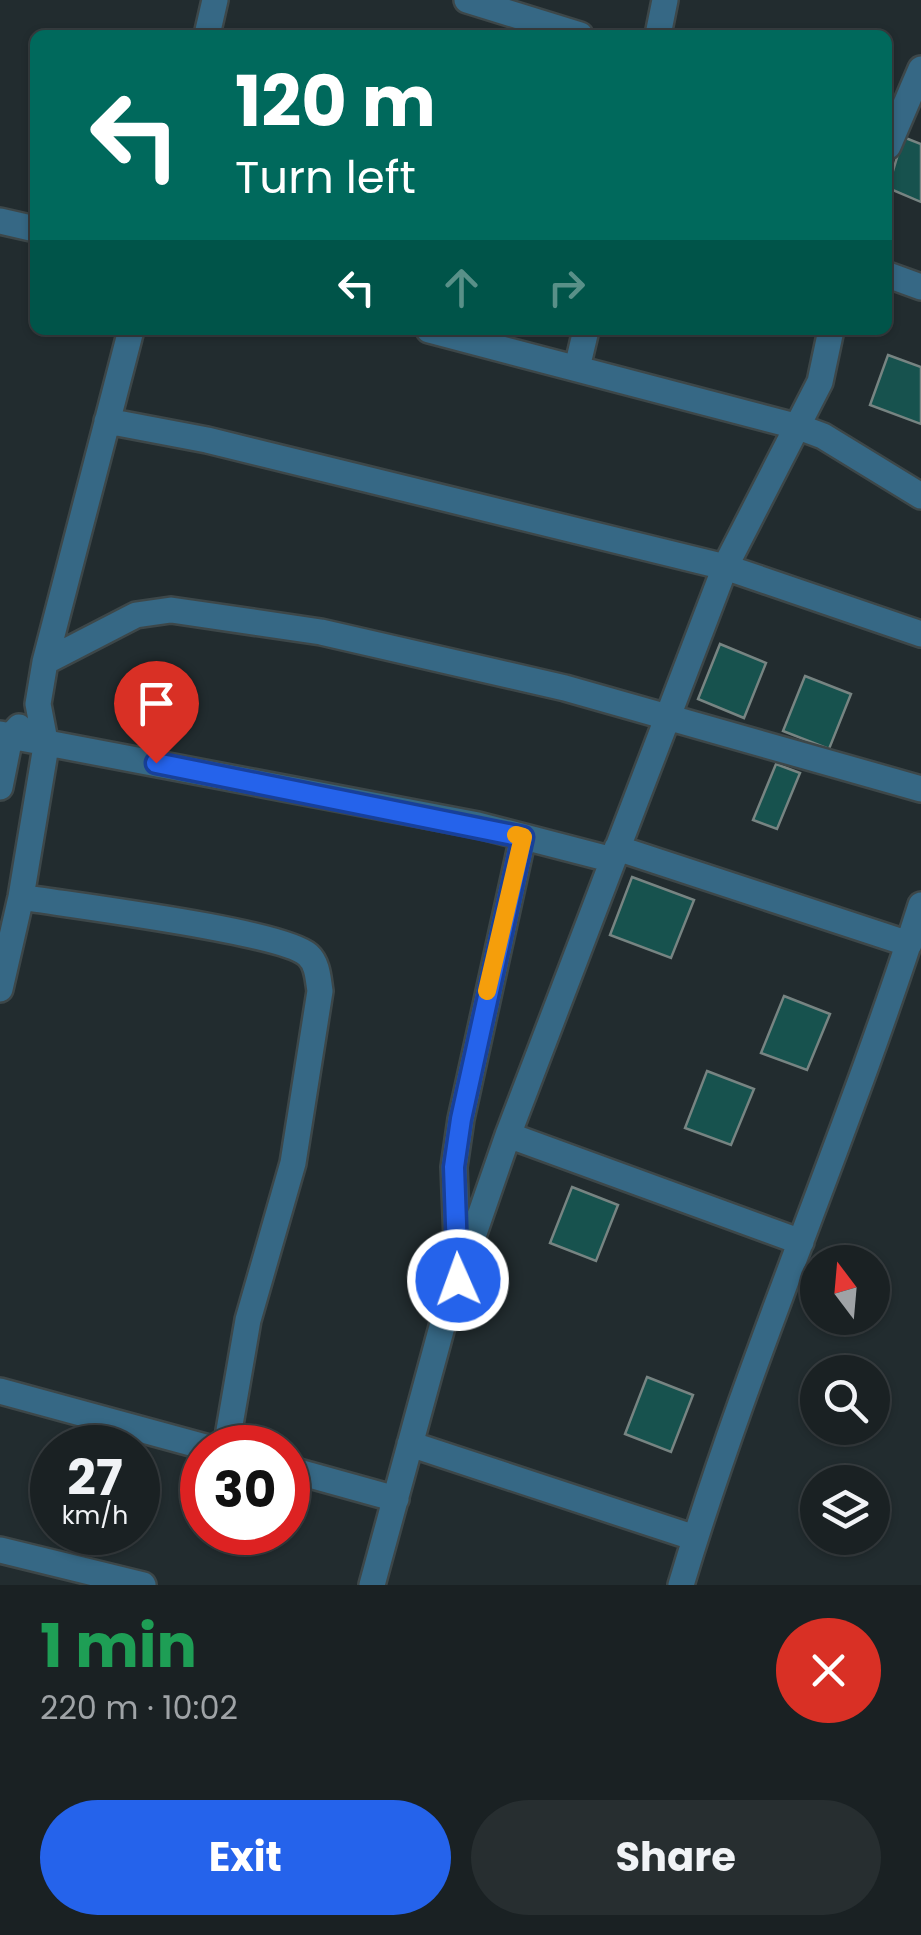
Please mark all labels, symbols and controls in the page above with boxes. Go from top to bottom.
text: 120 m [235,52,436,151]
icon: left [70,70,200,200]
text: Turn left [235,146,416,209]
icon: left [329,260,384,315]
icon: ahead [434,260,489,315]
icon: right [539,260,594,315]
pin [114,661,199,764]
icon: arrive [129,676,184,731]
position arrow [406,1228,510,1332]
north arrow [800,1245,890,1335]
map controls [800,1245,890,1555]
button: search [800,1355,890,1445]
speed limit sign: 30 [180,1425,310,1555]
text: 27 [67,1442,123,1513]
button: layers [800,1465,890,1555]
text: km/h [62,1498,128,1533]
text: 1 min [40,1604,197,1688]
button: close [776,1618,881,1723]
text: 220 m · 10:02 [40,1685,238,1730]
button: Exit [40,1800,451,1915]
button: Share [471,1800,881,1915]

